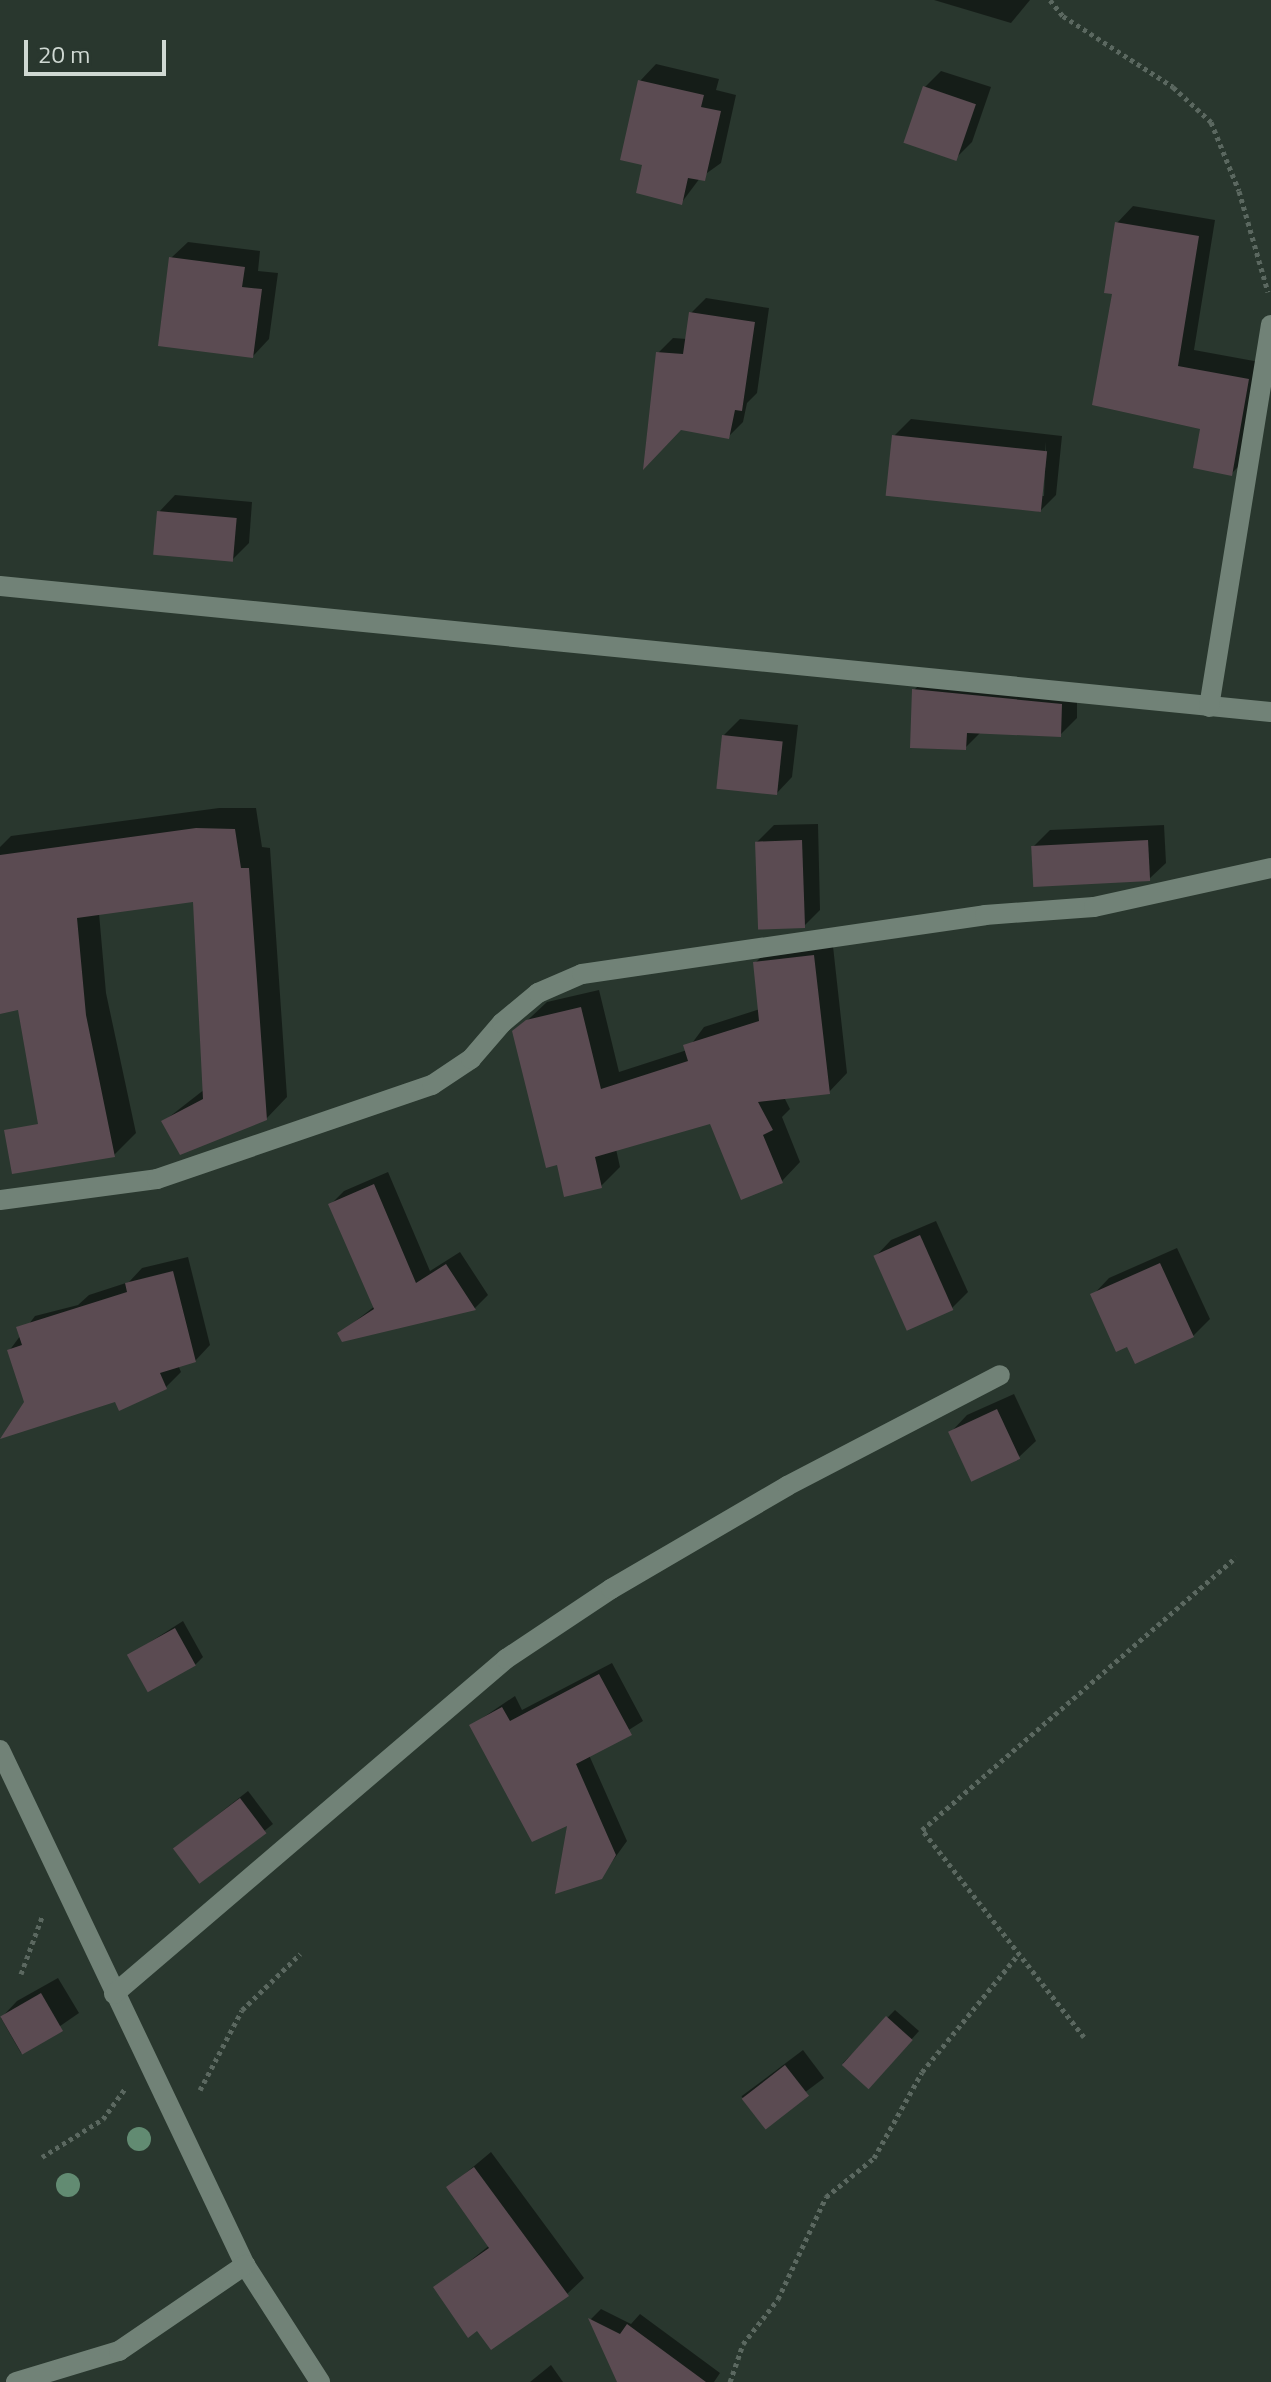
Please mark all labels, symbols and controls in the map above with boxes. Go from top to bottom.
scale bar [28,24,170,74]
text: 20 m [38,36,90,72]

